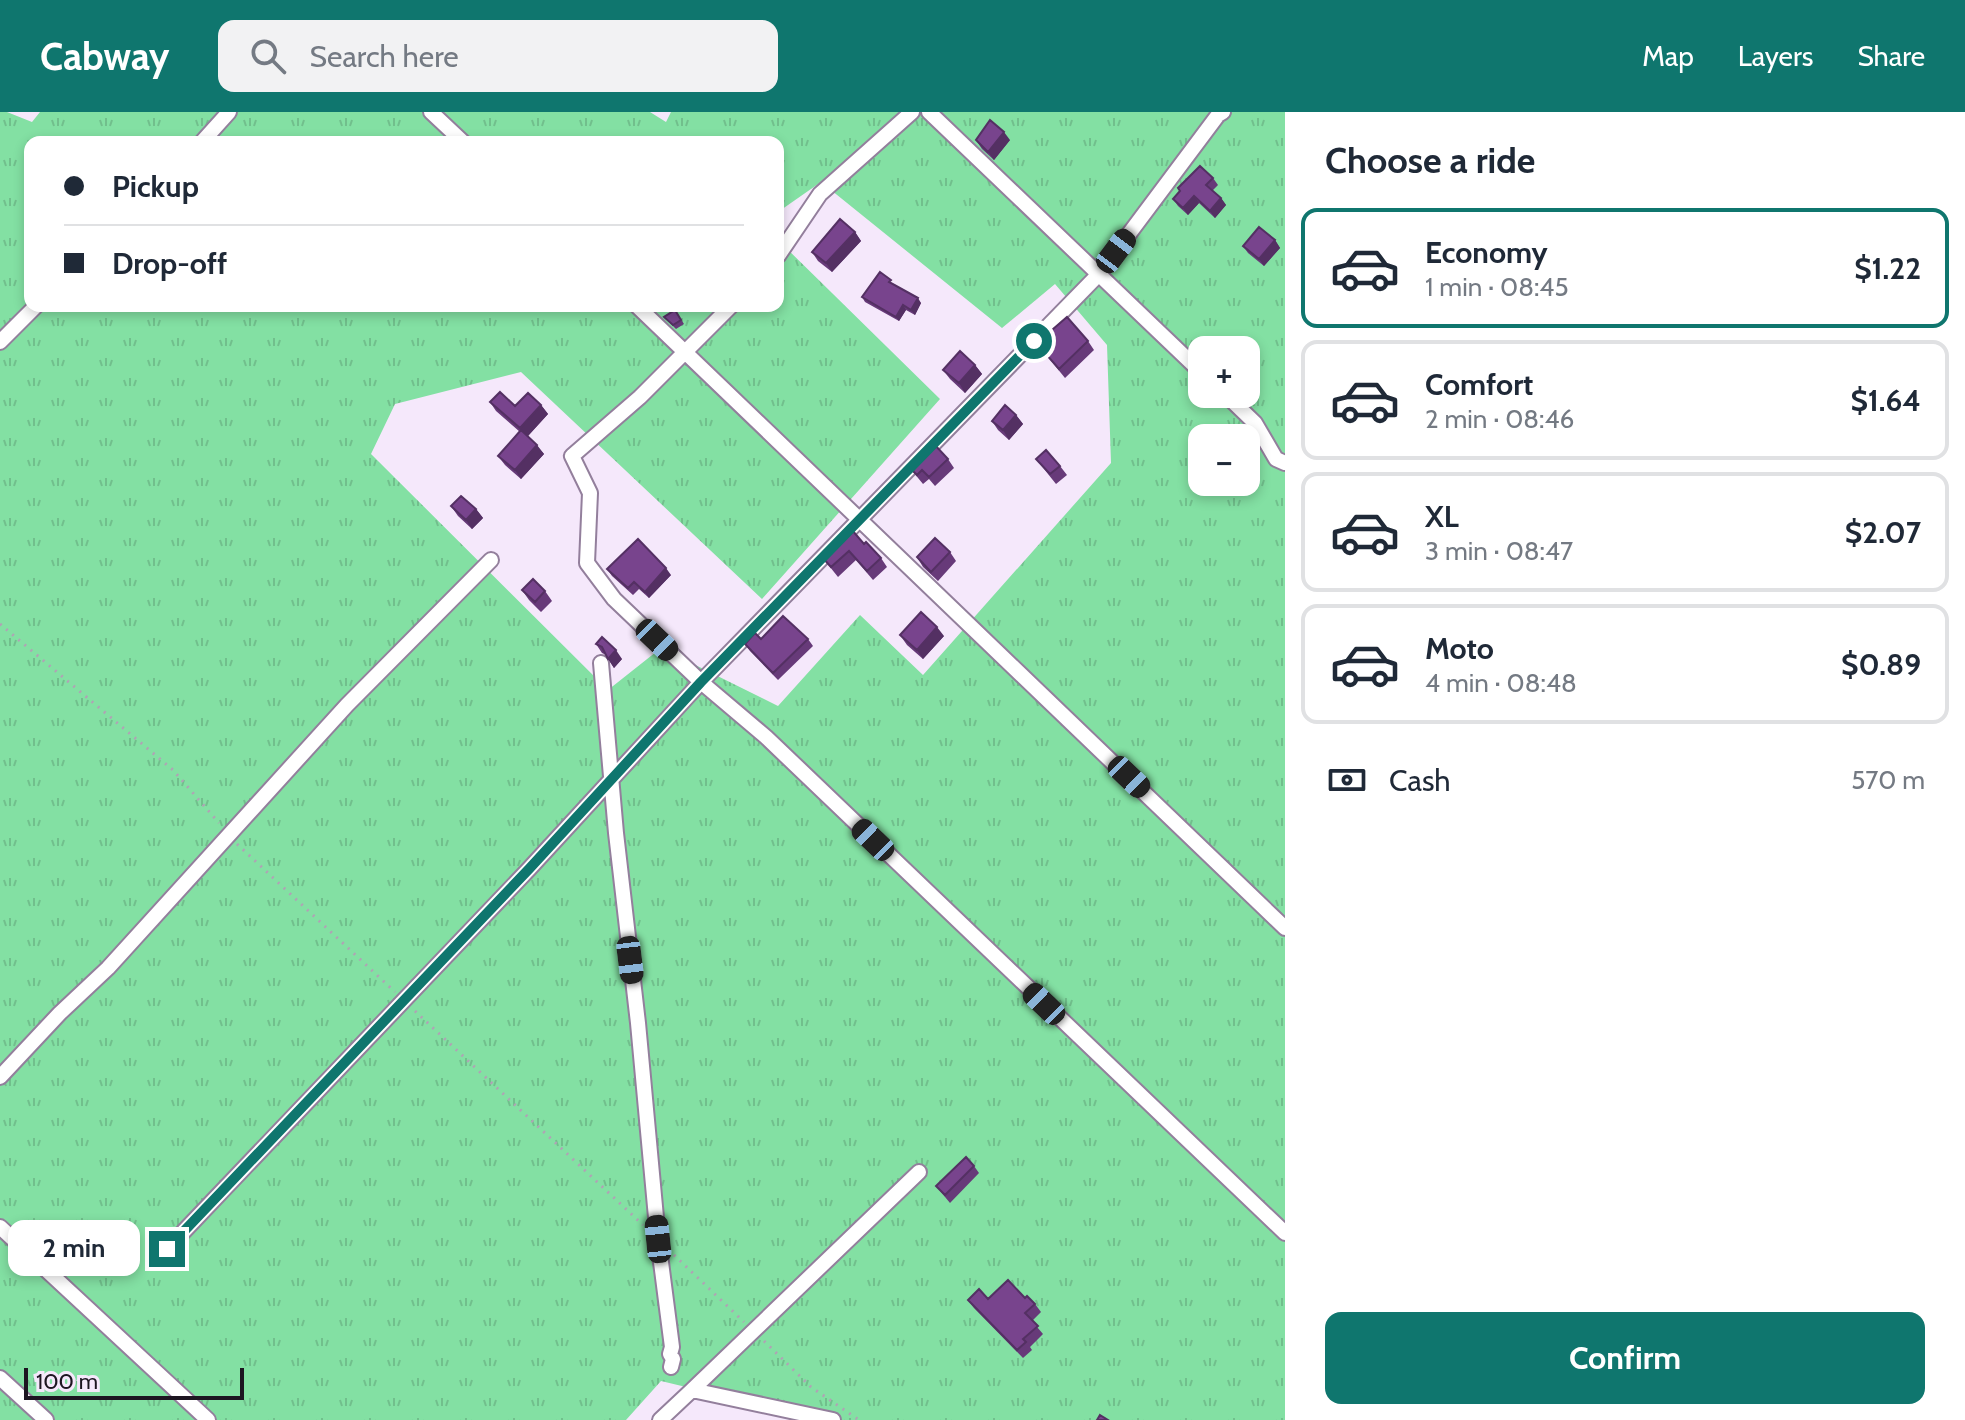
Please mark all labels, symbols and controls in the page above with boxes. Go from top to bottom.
search box [218,20,778,92]
text: Cabway [40,33,170,80]
icon: search [246,34,290,78]
text: Search here [310,38,459,75]
text: Map [1642,39,1694,73]
text: Layers [1738,39,1813,73]
text: Share [1857,39,1925,73]
text: Choose a ride [1325,138,1535,182]
text: Pickup [112,168,199,205]
car [1092,225,1140,277]
icon: car [1329,232,1401,304]
text: Economy [1425,234,1548,271]
text: Drop-off [112,245,227,282]
text: $1.22 [1854,250,1921,287]
text: 1 min · 08:45 [1425,271,1568,303]
route start [1016,323,1052,359]
map controls [1188,336,1260,496]
button: + [1188,336,1260,408]
icon: car [1329,364,1401,436]
text: Comfort [1425,366,1533,403]
text: $1.64 [1850,382,1921,419]
text: 2 min · 08:46 [1425,403,1574,435]
button: − [1188,424,1260,496]
icon: car [1329,496,1401,568]
text: XL [1425,498,1459,535]
text: $2.07 [1845,514,1921,551]
text: 3 min · 08:47 [1425,535,1573,567]
car [631,615,683,665]
icon: car [1329,628,1401,700]
text: Moto [1425,630,1494,667]
text: $0.89 [1841,646,1921,683]
text: 4 min · 08:48 [1425,667,1577,699]
car [1103,752,1155,802]
icon: cash [1325,758,1369,802]
text: Cash [1389,762,1451,799]
text: 570 m [1851,764,1925,796]
car [847,815,899,865]
car [615,935,645,985]
car [1018,979,1070,1029]
car [644,1214,672,1264]
callout: 2 min [7,1221,139,1277]
route end [149,1231,185,1267]
text: 2 min [43,1232,105,1264]
button: Confirm [1325,1312,1925,1404]
scale bar [24,1364,244,1400]
text: 100 m [36,1368,98,1395]

